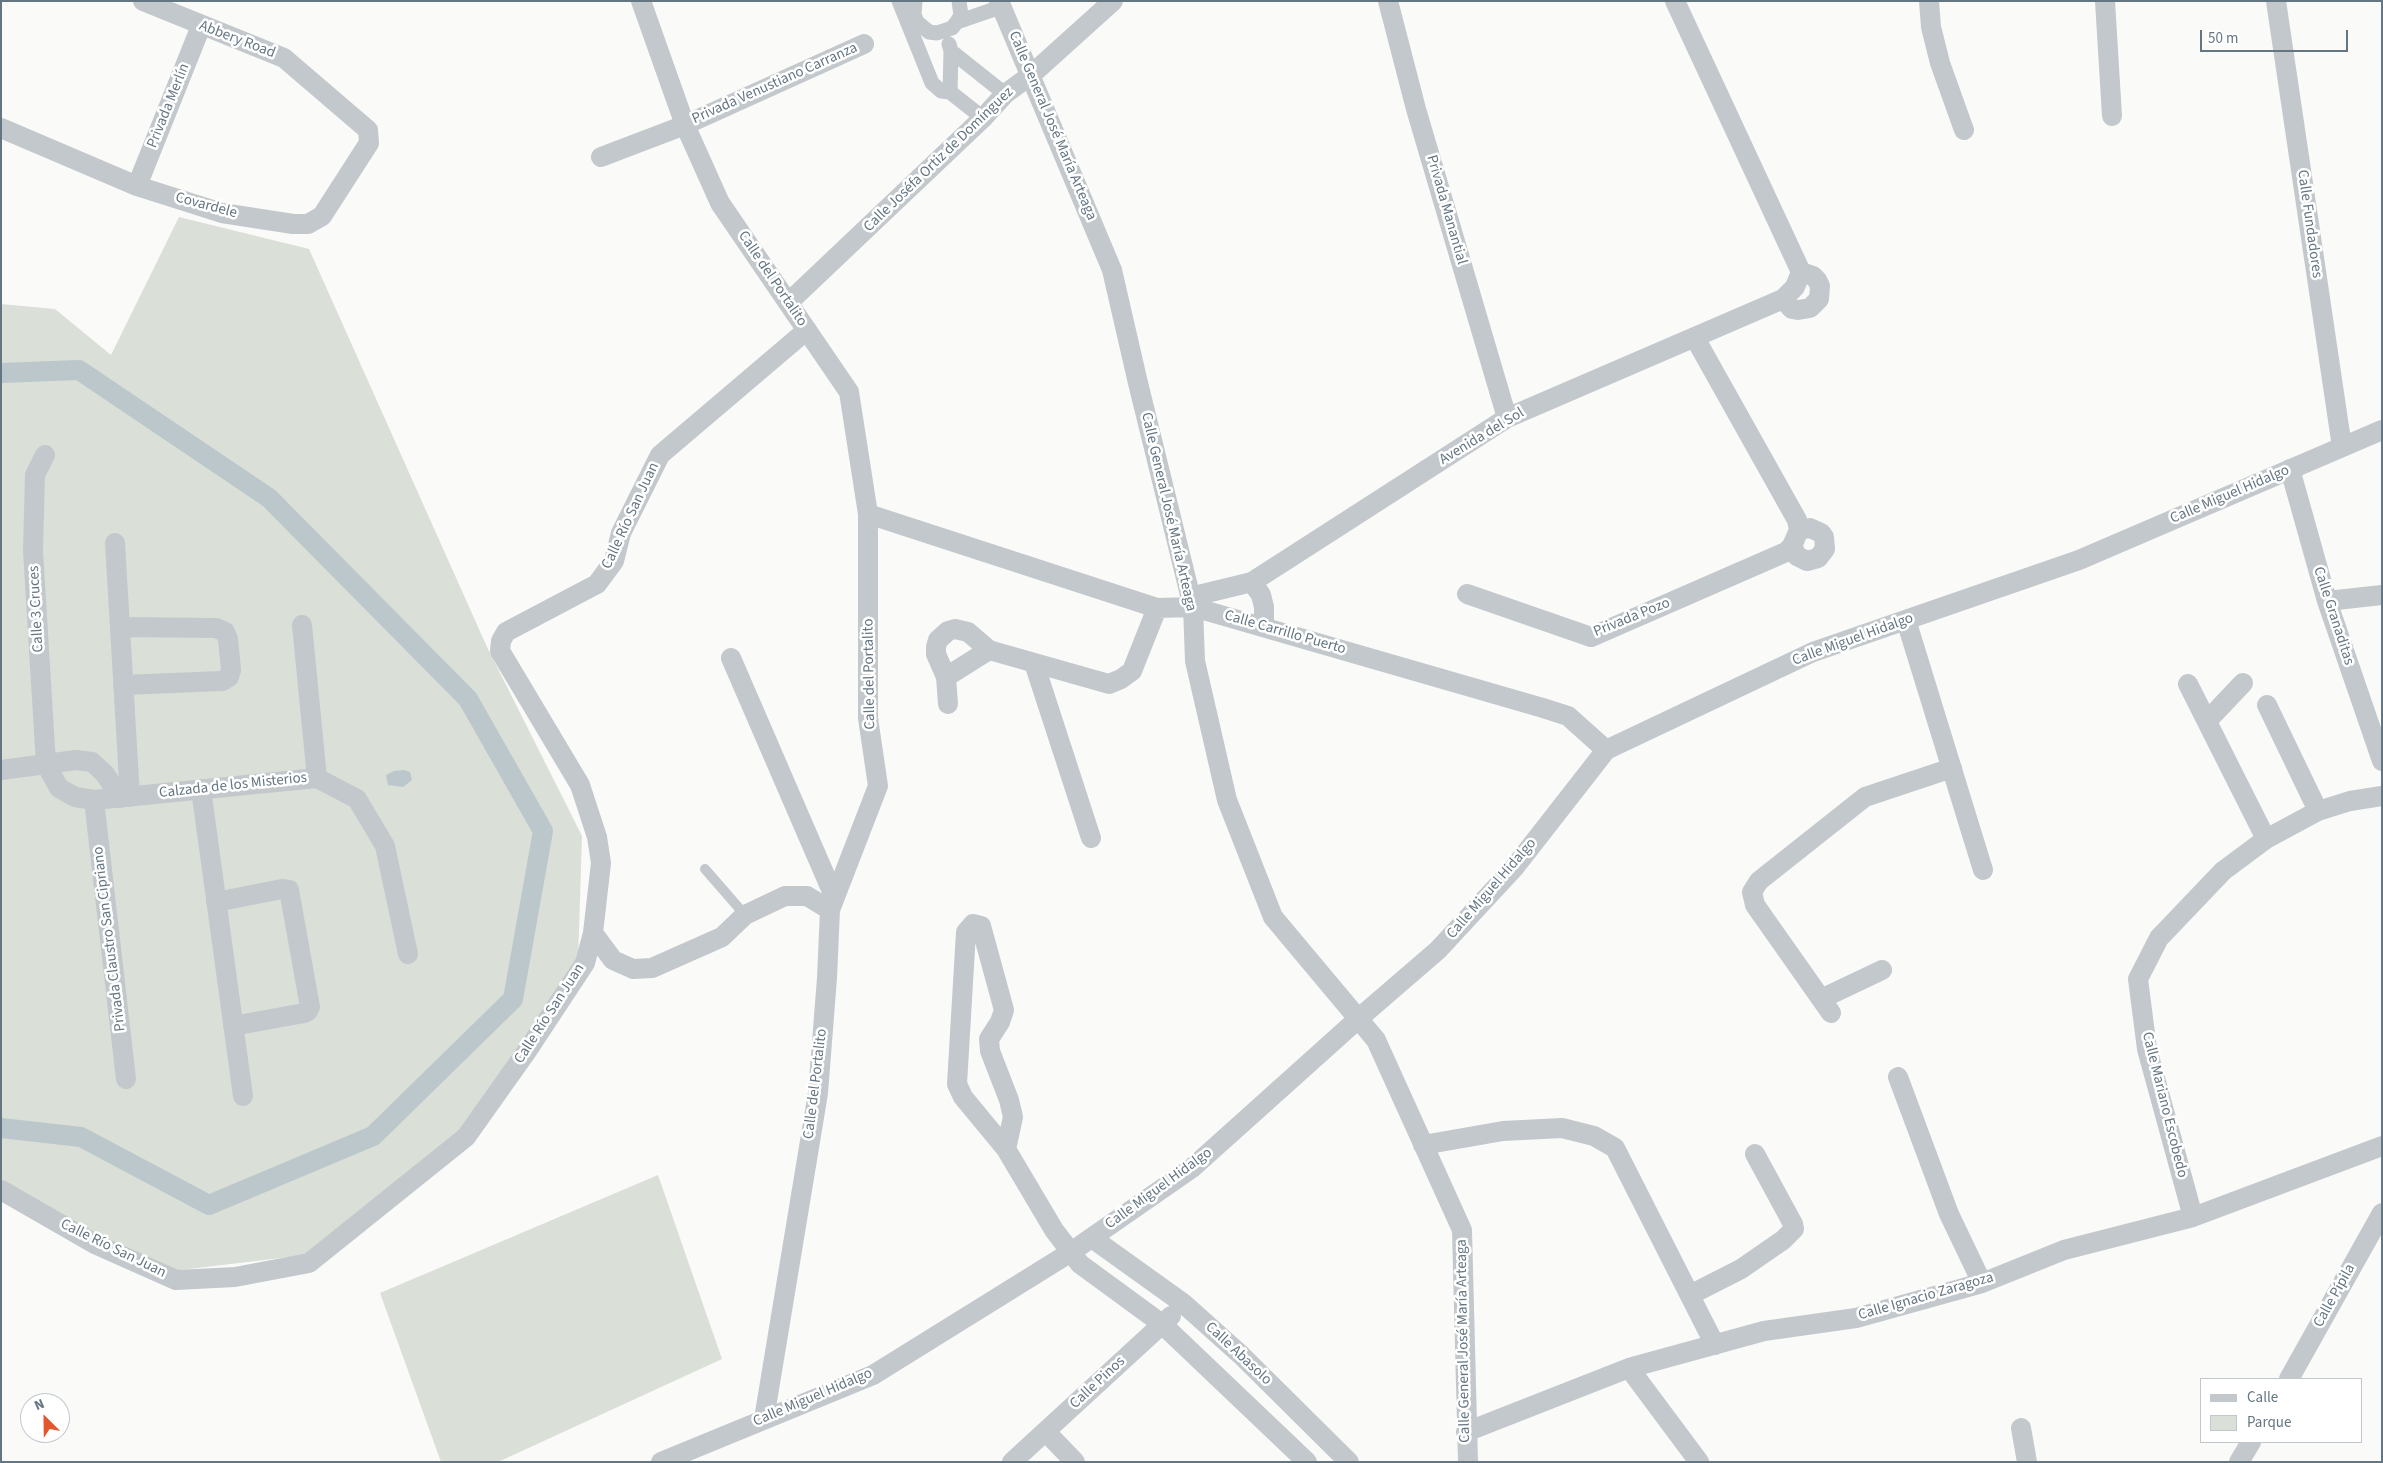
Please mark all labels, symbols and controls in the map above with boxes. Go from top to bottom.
street label: Abbery Road [196,17,278,63]
scale bar [2203,20,2350,52]
text: 50 m [2208,28,2238,49]
street label: Calle General José María Arteaga [1004,29,1100,223]
street label: Privada Venustiano Carranza [690,39,860,129]
street label: Privada Merlín [144,61,194,151]
street label: Calle Joséfa Ortiz de Domínguez [860,84,1018,236]
street label: Privada Manantial [1422,153,1470,267]
street label: Calle Fundadores [2293,169,2325,279]
street label: Covardele [173,189,239,223]
street label: Calle del Portalito [733,228,811,330]
street label: Avenida del Sol [1436,405,1528,469]
street label: Calle General José María Arteaga [1136,411,1200,613]
street label: Calle Río San Juan [598,460,664,572]
street label: Calle Miguel Hidalgo [2168,462,2292,528]
street label: Calle 3 Cruces [26,565,48,653]
street label: Calle Granaditas [2309,565,2357,667]
street label: Privada Pozo [1591,594,1673,642]
street label: Calle Carrillo Puerto [1222,607,1348,659]
street label: Calle Miguel Hidalgo [1790,610,1916,670]
street label: Calle del Portalito [860,618,880,730]
street label: Calzada de los Misterios [158,769,308,803]
street label: Calle Miguel Hidalgo [1443,835,1541,943]
street label: Privada Claustro San Cipriano [90,846,130,1032]
street label: Calle Río San Juan [511,961,589,1067]
street label: Calle del Portalito [800,1028,832,1140]
street label: Calle Mariano Escobedo [2137,1030,2191,1180]
street label: Calle Miguel Hidalgo [1102,1144,1216,1234]
street label: Calle Río San Juan [57,1216,169,1282]
street label: Calle General José María Arteaga [1453,1239,1475,1443]
street label: Calle Pípila [2310,1261,2360,1331]
street label: Calle Ignacio Zaragoza [1856,1269,1996,1325]
street label: Calle Abasolo [1201,1319,1275,1389]
street label: Calle Pinos [1067,1353,1129,1413]
street label: Calle Miguel Hidalgo [751,1365,875,1431]
legend [2200,1378,2363,1443]
text: Calle [2247,1387,2278,1408]
north arrow [20,1393,70,1443]
text: N [31,1394,48,1416]
text: Parque [2247,1412,2291,1433]

